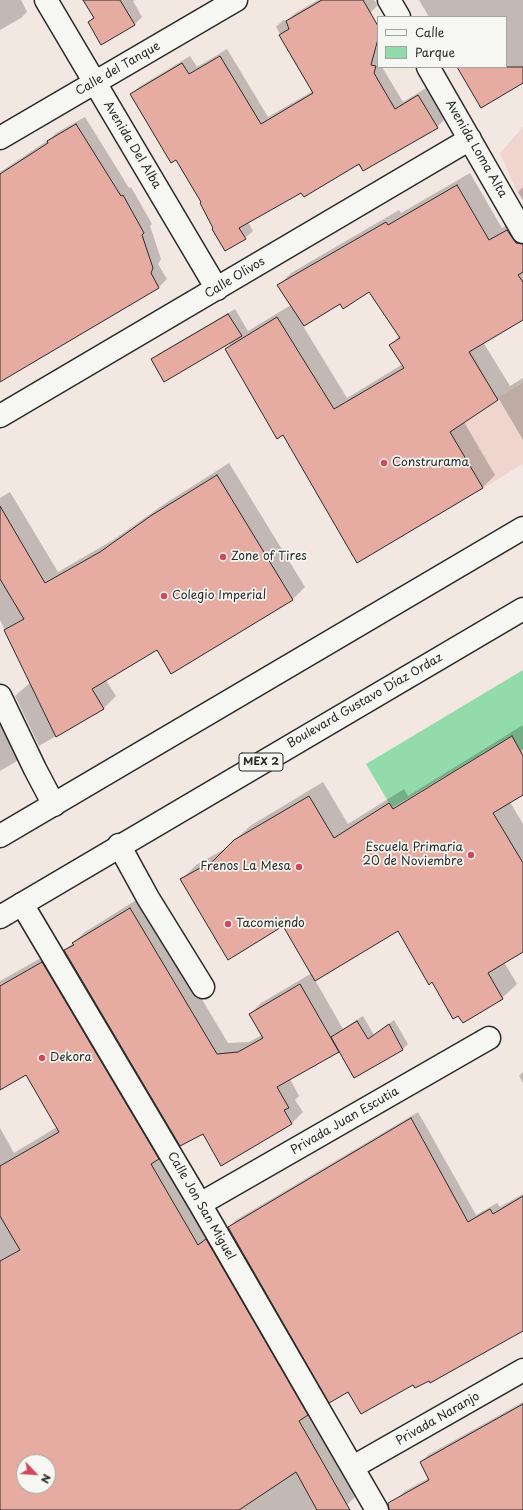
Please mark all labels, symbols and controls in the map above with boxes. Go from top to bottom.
legend [377,16,507,68]
text: Calle [415,23,444,41]
street label: Calle del Tanque [73,39,163,99]
text: Parque [415,43,455,61]
street label: Avenida Loma Alta [442,98,510,200]
street label: Avenida Del Alba [100,99,164,191]
street label: Calle Olivos [202,254,268,302]
place label: Construrama [392,456,469,470]
marker: Construrama [379,458,389,468]
place label: Zone of Tires [231,550,307,564]
marker: Zone of Tires [218,552,228,562]
place label: Colegio Imperial [172,589,266,603]
marker: Colegio Imperial [159,591,169,601]
street label: Boulevard Gustavo Díaz Ordaz [285,651,445,751]
road number: MEX 2 [239,753,283,771]
place label: Escuela Primaria 20 de Noviembre [363,841,463,869]
marker: Escuela Primaria 20 de Noviembre [466,850,476,860]
place label: Frenos La Mesa [200,860,291,874]
marker: Frenos La Mesa [294,862,304,872]
place label: Tacomiendo [236,917,305,931]
marker: Tacomiendo [223,919,233,929]
place label: Dekora [50,1051,92,1065]
marker: Dekora [37,1053,47,1063]
street label: Privada Juan Escutia [288,1084,402,1158]
street label: Calle Jon San Miguel [164,1149,238,1263]
street label: Privada Naranjo [394,1389,482,1449]
north arrow [16,1454,56,1494]
text: N [37,1471,56,1486]

